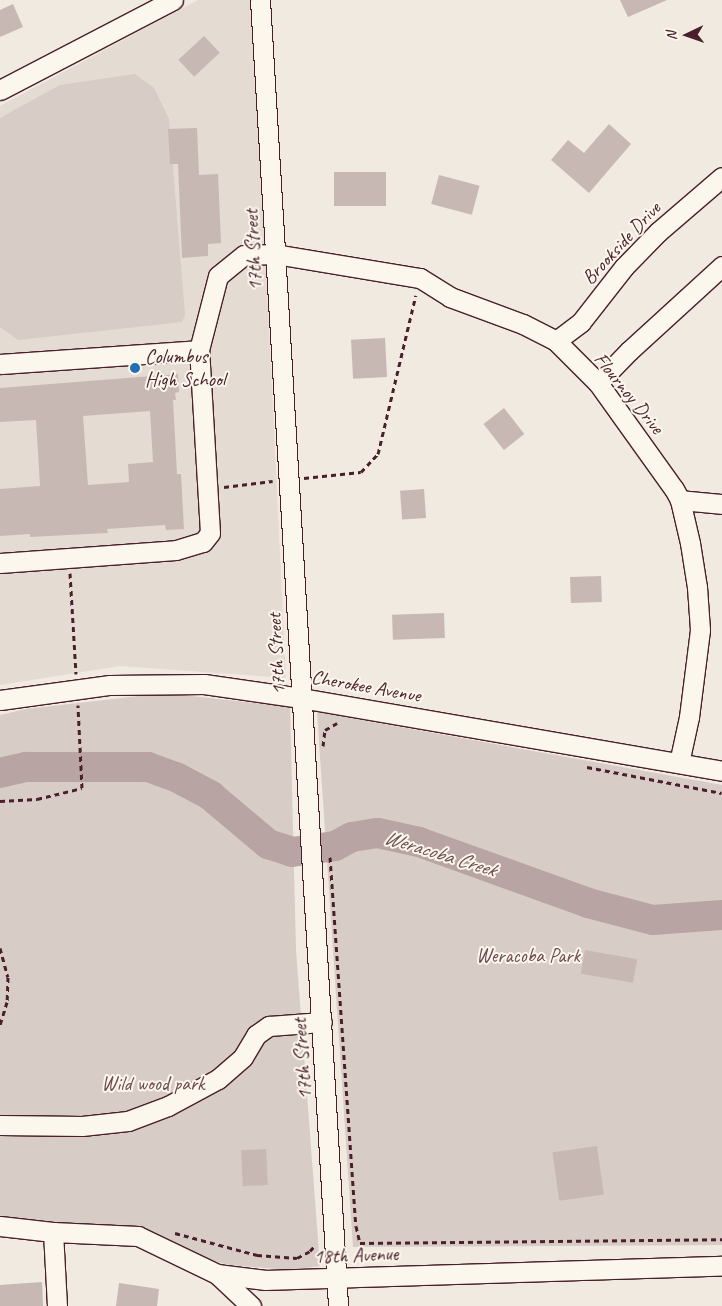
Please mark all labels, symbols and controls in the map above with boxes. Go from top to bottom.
north arrow [662,10,712,60]
text: N [663,31,680,41]
street label: Brookside Drive [577,197,665,289]
street label: 17th Street [239,208,267,292]
place label: Columbus High School [145,344,224,391]
street label: Flournoy Drive [589,347,669,439]
marker: Columbus High School [129,362,141,374]
street label: 17th Street [262,612,290,696]
street label: Cherokee Avenue [309,665,423,707]
water label: Weracoba Creek [381,824,499,882]
park label: Weracoba Park [476,943,580,967]
street label: 17th Street [287,1017,317,1101]
park label: Wild wood park [102,1071,204,1095]
street label: 18th Avenue [313,1242,399,1268]

